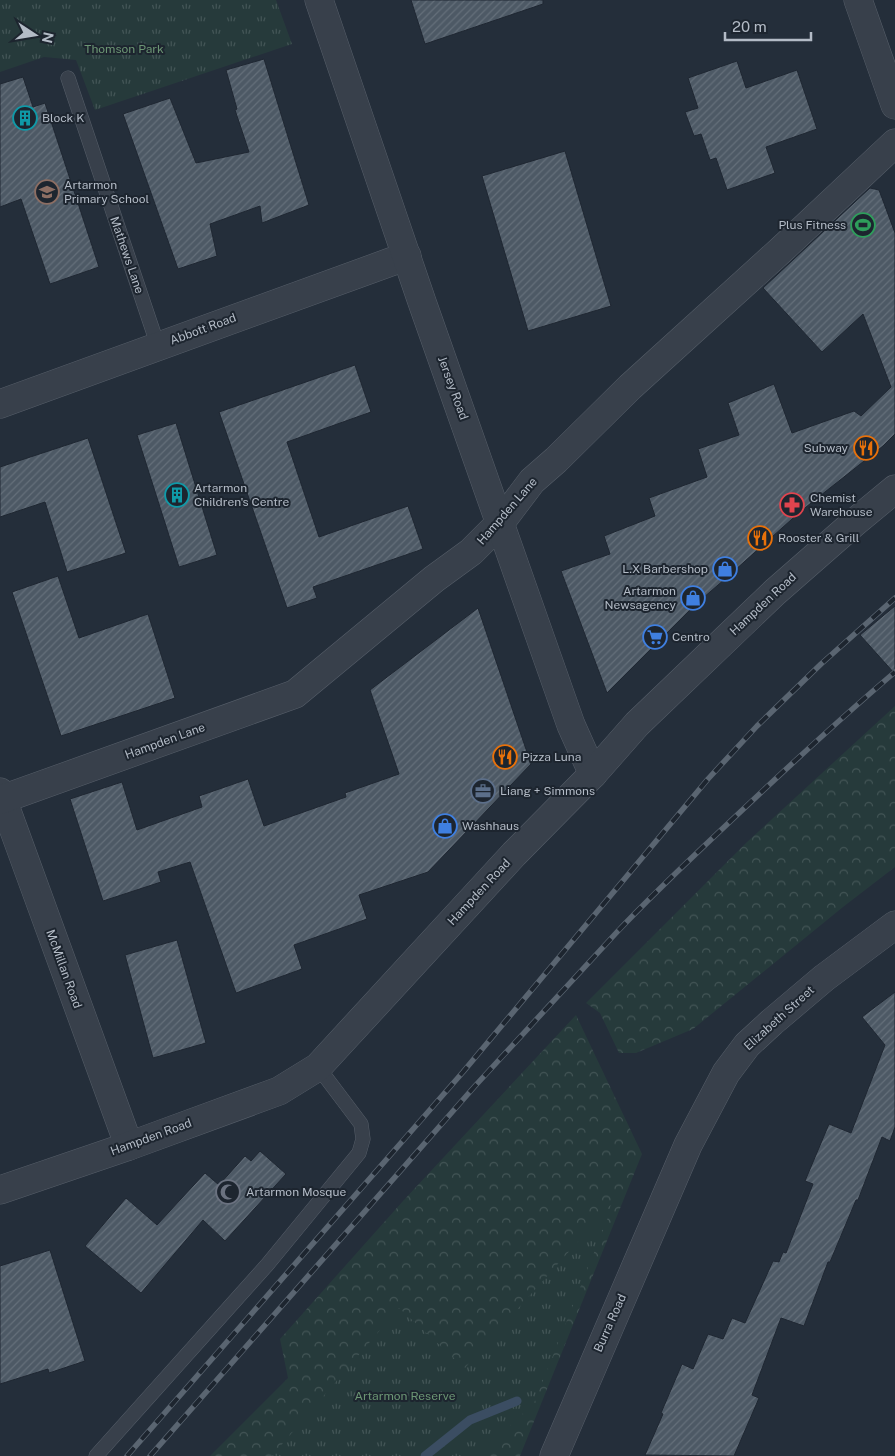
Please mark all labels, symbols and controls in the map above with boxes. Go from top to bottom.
north arrow [10,10,60,60]
scale bar [725,10,811,42]
text: 20 m [732,18,767,35]
text: N [39,31,57,45]
park label: Thomson Park [84,42,164,56]
building icon: Block K [12,105,38,131]
place label: Block K [42,111,84,125]
place label: Artarmon Primary School [64,178,149,206]
school or university icon: Artarmon Primary School [34,179,60,205]
sports icon: Plus Fitness [850,212,876,238]
street label: Mathews Lane [107,215,147,296]
place label: Plus Fitness [778,218,846,232]
street label: Abbott Road [168,311,238,347]
street label: Jersey Road [435,354,471,422]
restaurant icon: Subway [853,435,879,461]
place label: Subway [804,441,849,455]
street label: Hampden Lane [474,474,540,547]
place label: Artarmon Children's Centre [194,481,289,509]
building icon: Artarmon Children's Centre [164,482,190,508]
place label: Chemist Warehouse [810,491,873,519]
pharmacy icon: Chemist Warehouse [779,492,805,518]
restaurant icon: Rooster & Grill [747,525,773,551]
place label: Rooster & Grill [778,531,860,545]
shop icon: L.X Barbershop [712,556,738,582]
place label: L.X Barbershop [622,562,708,576]
street label: Hampden Road [727,570,799,638]
place label: Artarmon Newsagency [604,584,677,612]
shop icon: Artarmon Newsagency [680,585,706,611]
supermarket icon: Centro [642,624,668,650]
place label: Centro [672,630,710,644]
street label: Hampden Lane [123,720,207,762]
restaurant icon: Pizza Luna [492,744,518,770]
place label: Pizza Luna [522,750,581,764]
office icon: Liang + Simmons [470,778,496,804]
place label: Liang + Simmons [500,784,595,798]
shop icon: Washhaus [432,813,458,839]
place label: Washhaus [462,819,519,833]
street label: Hampden Road [445,856,513,928]
street label: McMillan Road [43,928,85,1010]
street label: Elizabeth Street [741,983,817,1053]
street label: Hampden Road [108,1116,194,1158]
mosque icon: Artarmon Mosque [215,1179,241,1205]
place label: Artarmon Mosque [246,1185,346,1199]
street label: Burra Road [591,1292,629,1354]
park label: Artarmon Reserve [354,1389,456,1403]

